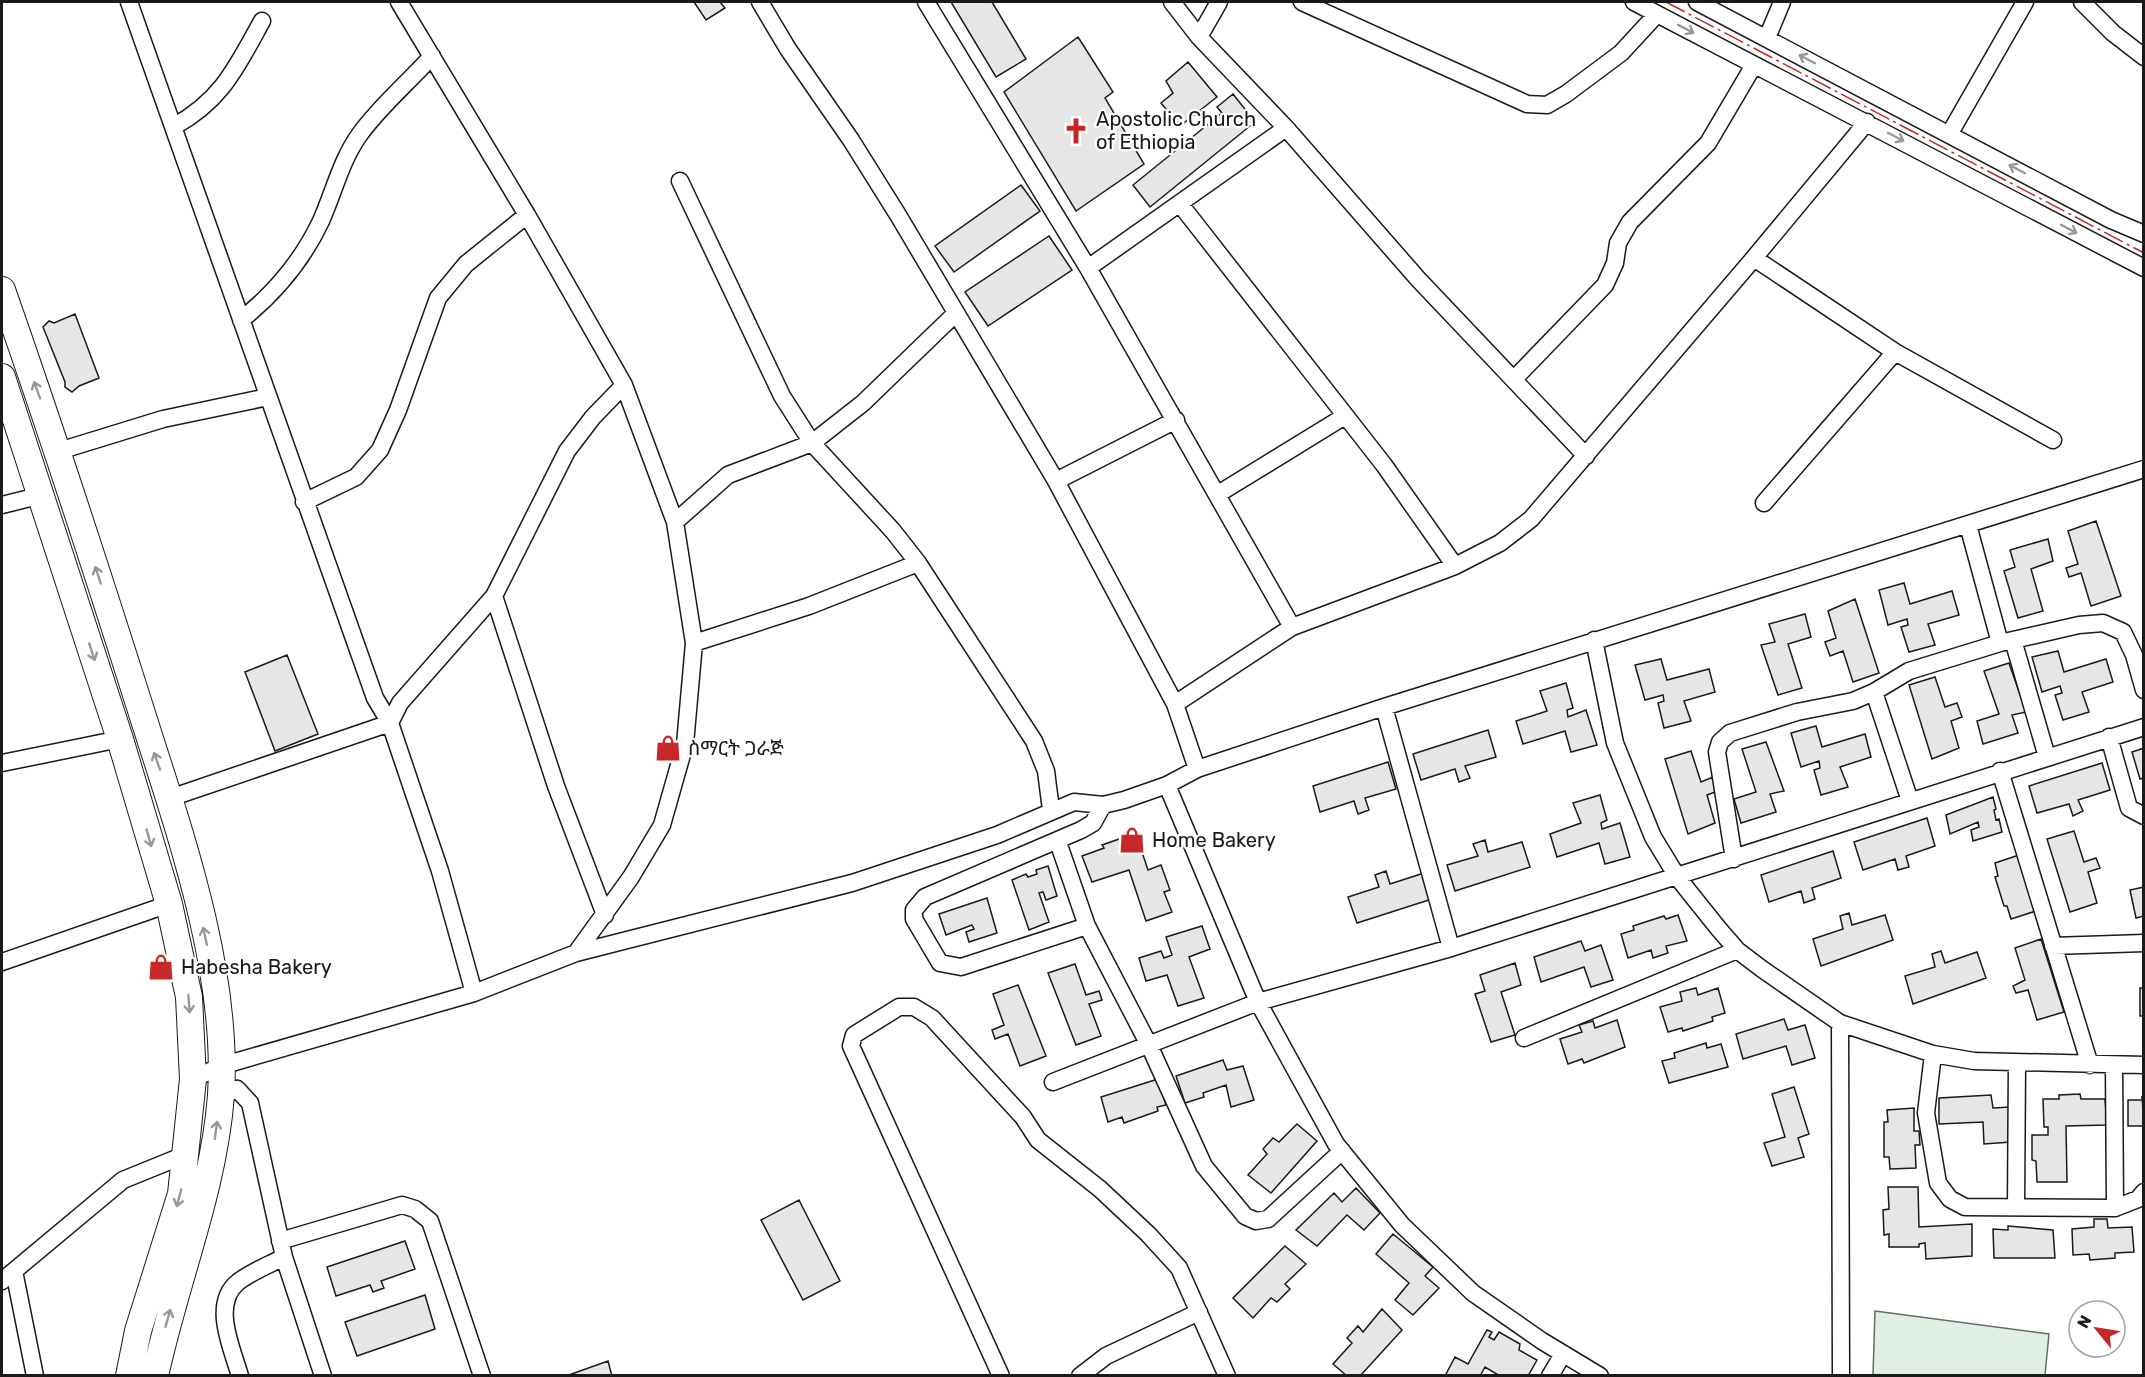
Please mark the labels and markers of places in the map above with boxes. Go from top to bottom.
place label: Apostolic Church of Ethiopia [1096,107,1256,154]
church icon: Apostolic Church of Ethiopia [1061,116,1091,146]
shop icon: ስማርት ጋራጅ [653,733,683,763]
place label: ስማርት ጋራጅ [688,736,784,760]
shop icon: Home Bakery [1117,825,1147,855]
place label: Home Bakery [1152,828,1276,852]
shop icon: Habesha Bakery [146,952,176,982]
place label: Habesha Bakery [181,955,332,979]

